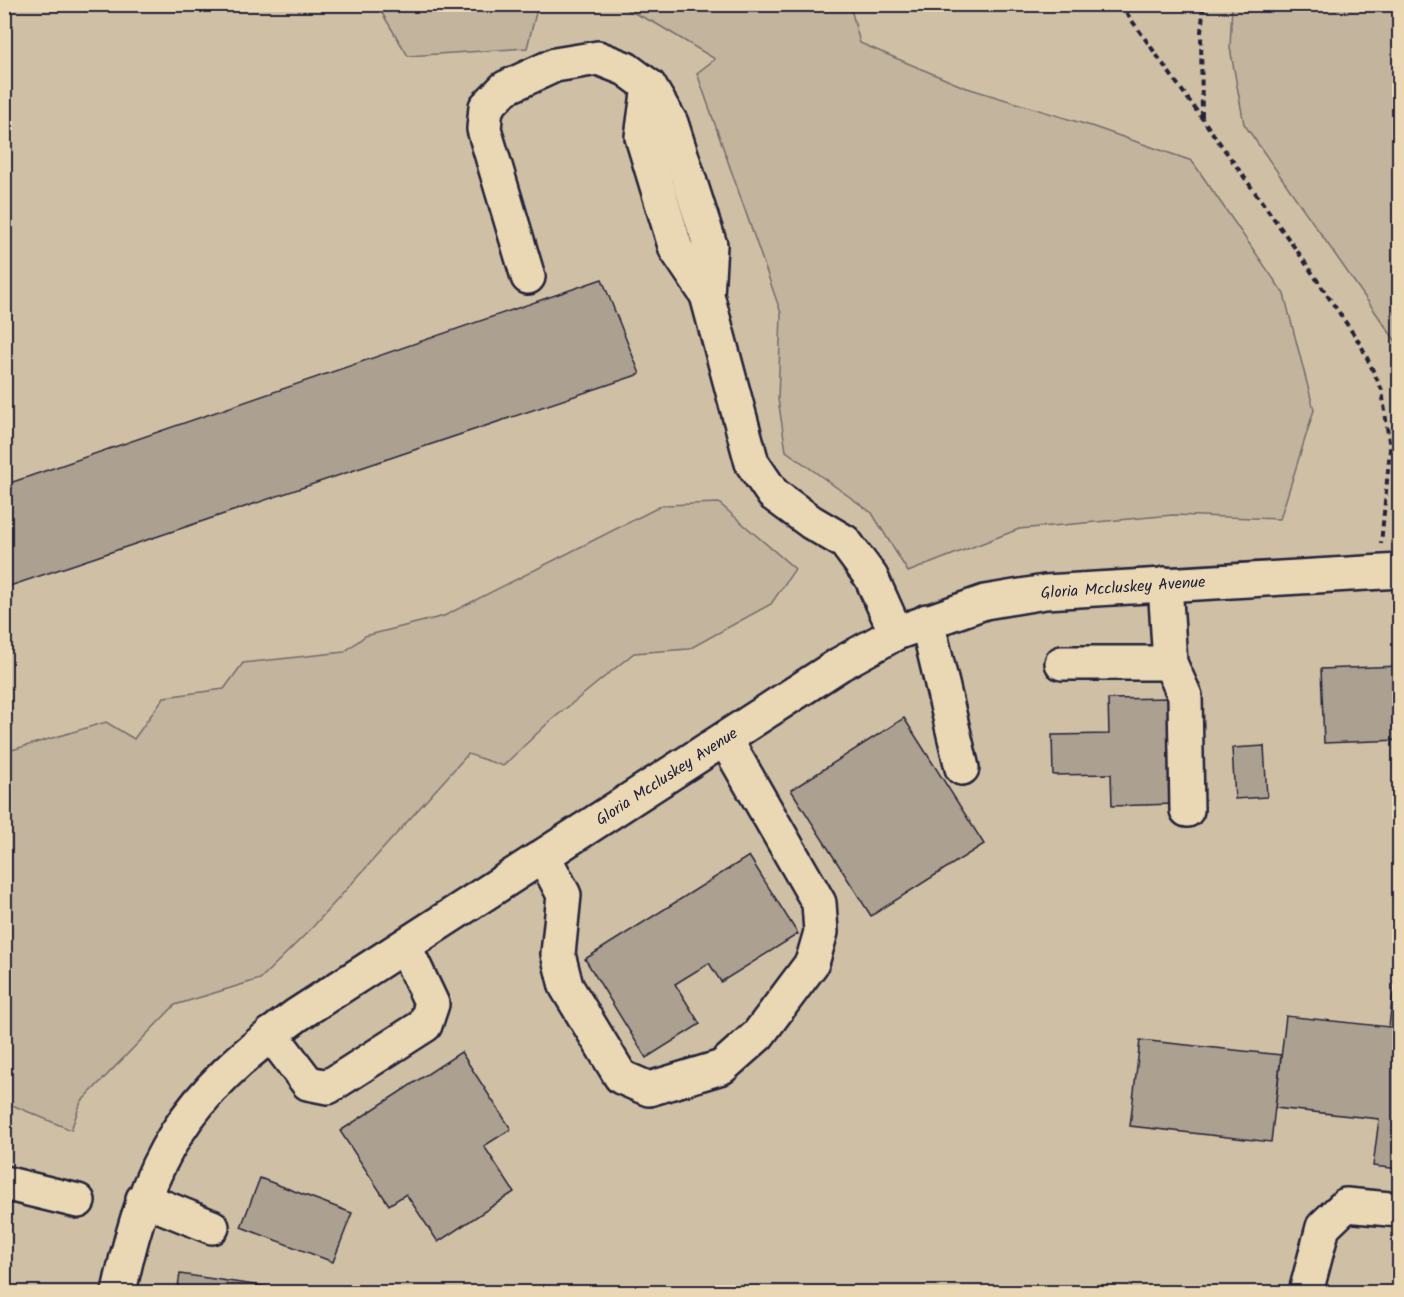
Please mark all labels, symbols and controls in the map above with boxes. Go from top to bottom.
street label: Gloria Mccluskey Avenue [1040,570,1206,606]
street label: Gloria Mccluskey Avenue [591,722,743,832]

